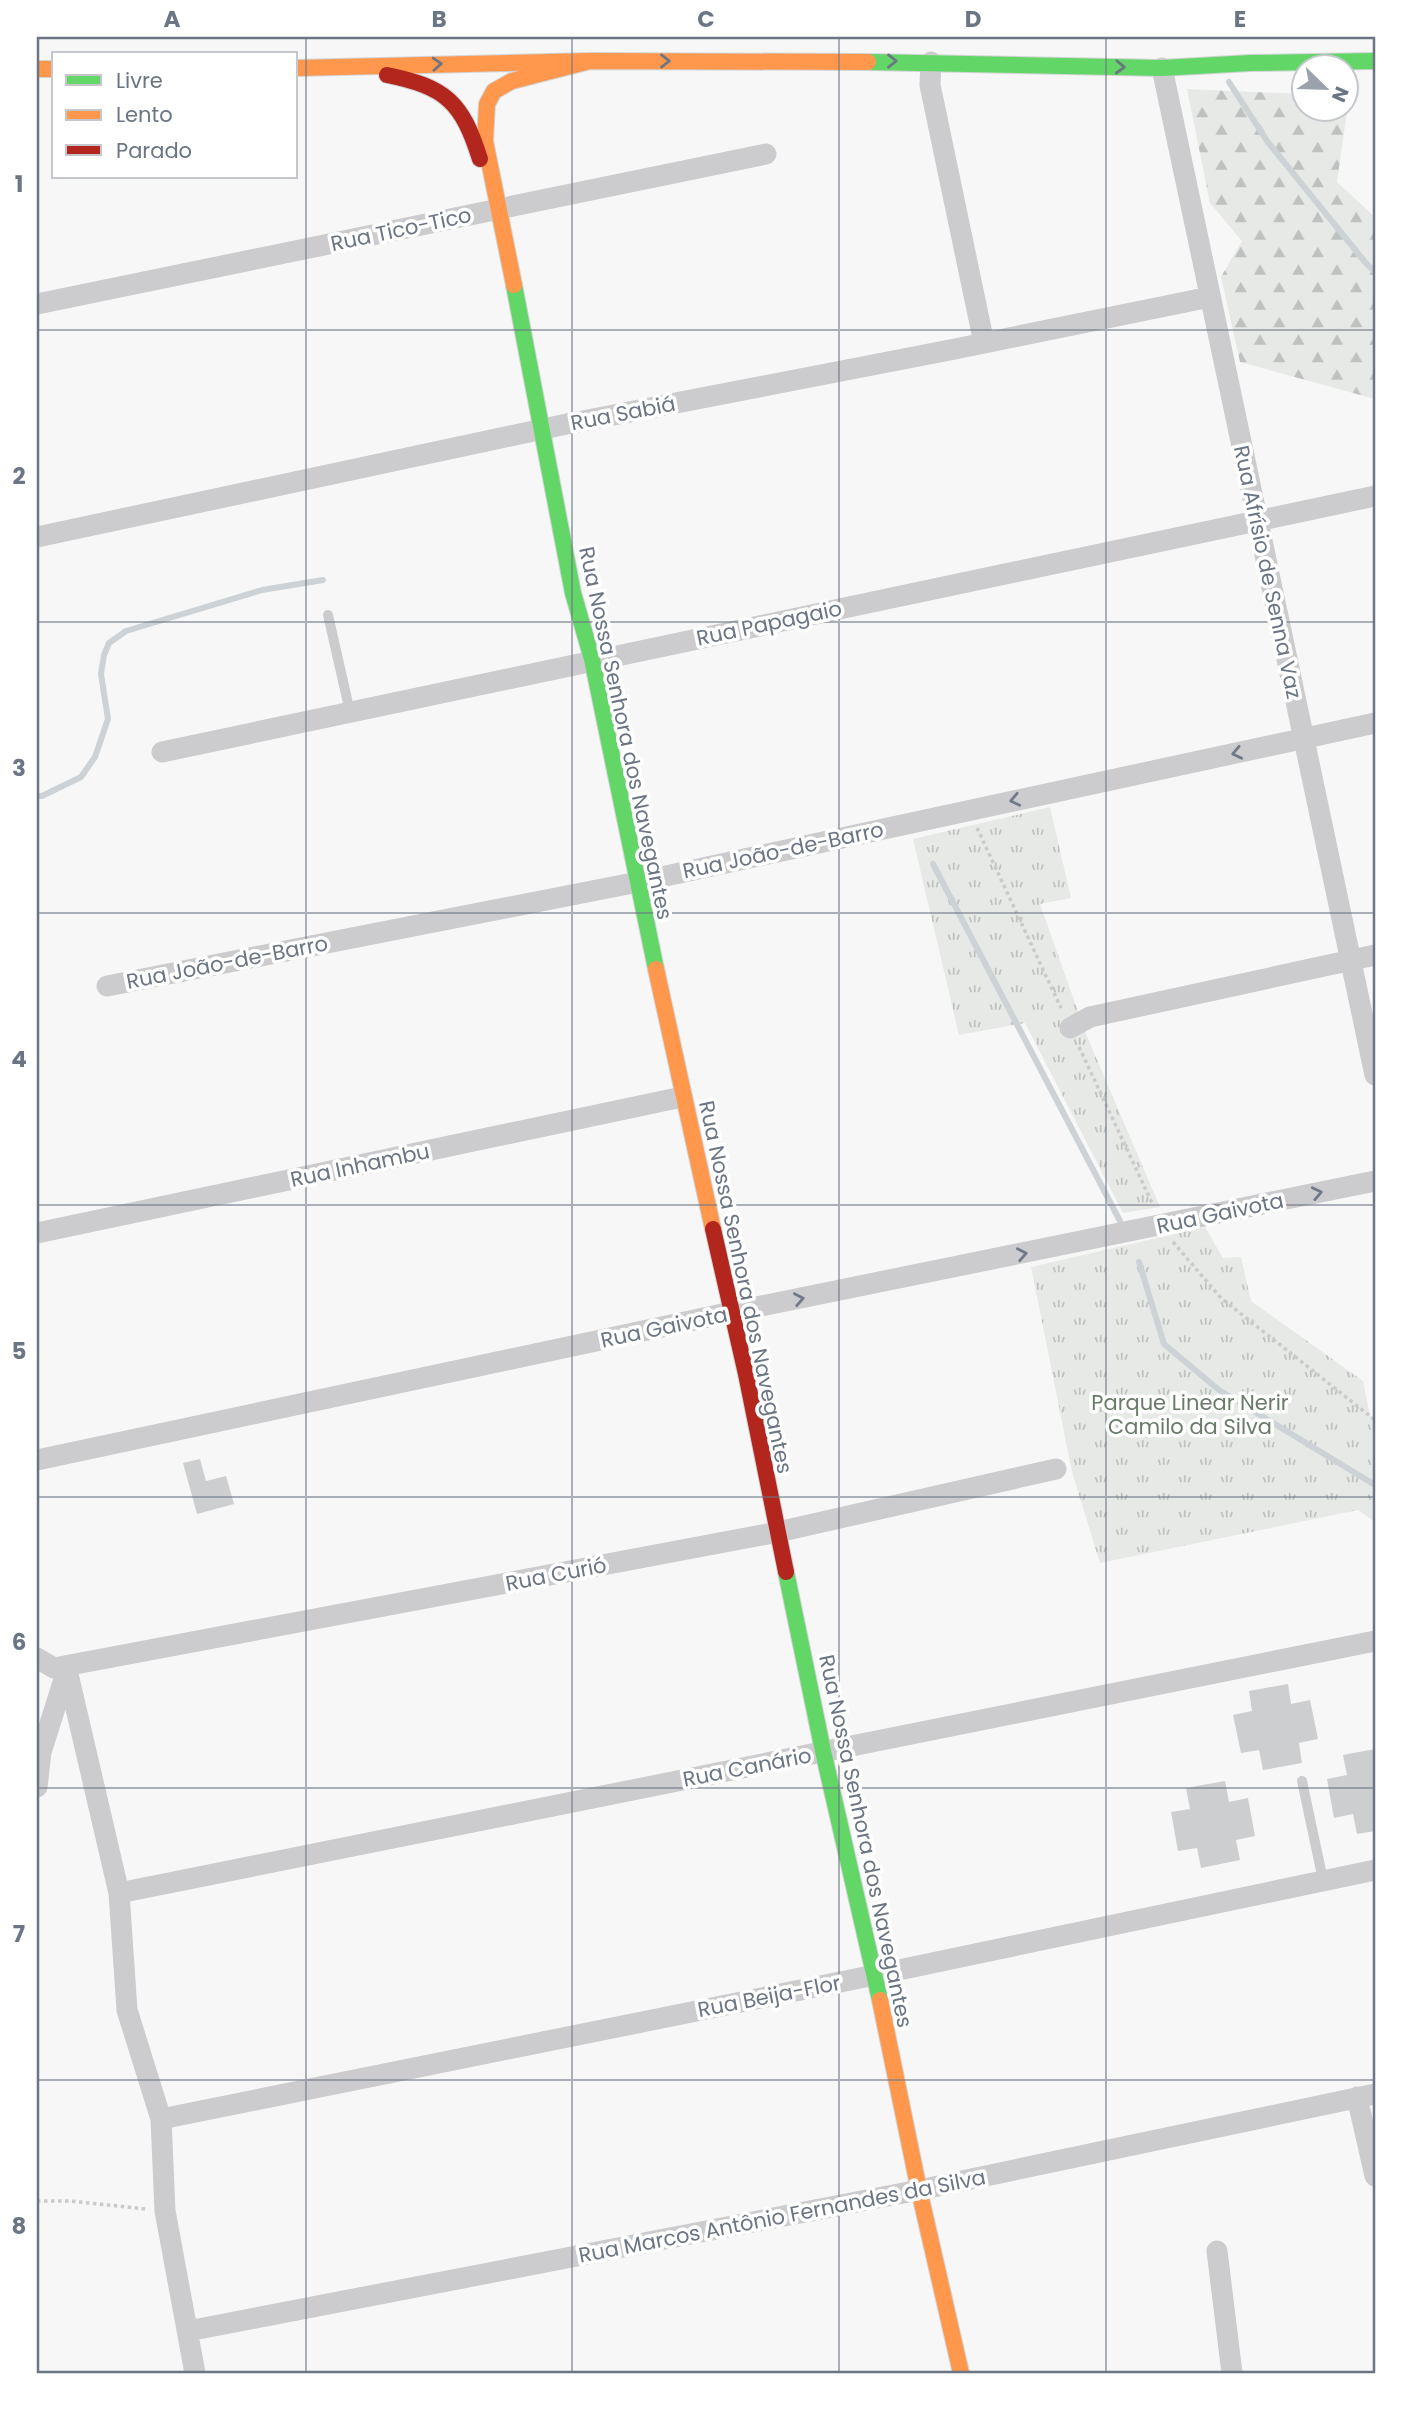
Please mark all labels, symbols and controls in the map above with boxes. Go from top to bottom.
text: A [164,3,181,35]
text: B [431,3,447,35]
text: C [697,3,715,35]
text: D [965,3,981,35]
text: E [1234,3,1246,35]
legend [52,52,298,178]
north arrow [1290,52,1360,122]
one-way arrow [660,53,671,69]
one-way arrow [888,53,898,69]
one-way arrow [432,57,443,72]
one-way arrow [1115,59,1126,75]
text: Livre [116,66,163,95]
text: N [1325,83,1355,106]
text: Lento [116,100,173,129]
text: Parado [116,136,192,165]
text: 1 [15,168,23,200]
street label: Rua Tico-Tico [328,200,474,258]
street label: Rua Sabiá [568,389,678,437]
street label: Rua Afrísio de Senna Vaz [1227,443,1309,701]
text: 2 [12,460,26,492]
street label: Rua Nossa Senhora dos Navegantes [572,544,680,922]
street label: Rua Papagaio [694,593,844,653]
one-way arrow [1231,744,1243,759]
text: 3 [12,752,26,784]
one-way arrow [1009,792,1021,807]
street label: Rua João-de-Barro [680,815,886,885]
street label: Rua João-de-Barro [124,928,330,996]
text: 4 [11,1043,27,1075]
street label: Rua Nossa Senhora dos Navegantes [692,1098,800,1476]
street label: Rua Inhambu [288,1136,432,1194]
street label: Rua Gaivota [1154,1185,1286,1241]
one-way arrow [1311,1187,1323,1202]
one-way arrow [1016,1247,1028,1262]
one-way arrow [793,1292,805,1307]
street label: Rua Gaivota [598,1299,730,1355]
text: 5 [12,1335,26,1367]
park label: Parque Linear Nerir Camilo da Silva [1091,1388,1289,1441]
street label: Rua Curió [503,1550,609,1598]
text: 6 [12,1626,26,1658]
street label: Rua Nossa Senhora dos Navegantes [812,1652,920,2030]
street label: Rua Canário [680,1740,814,1794]
text: 7 [13,1918,25,1950]
street label: Rua Beija-Flor [695,1968,843,2024]
street label: Rua Marcos Antônio Fernandes da Silva [576,2162,988,2270]
text: 8 [12,2210,26,2242]

